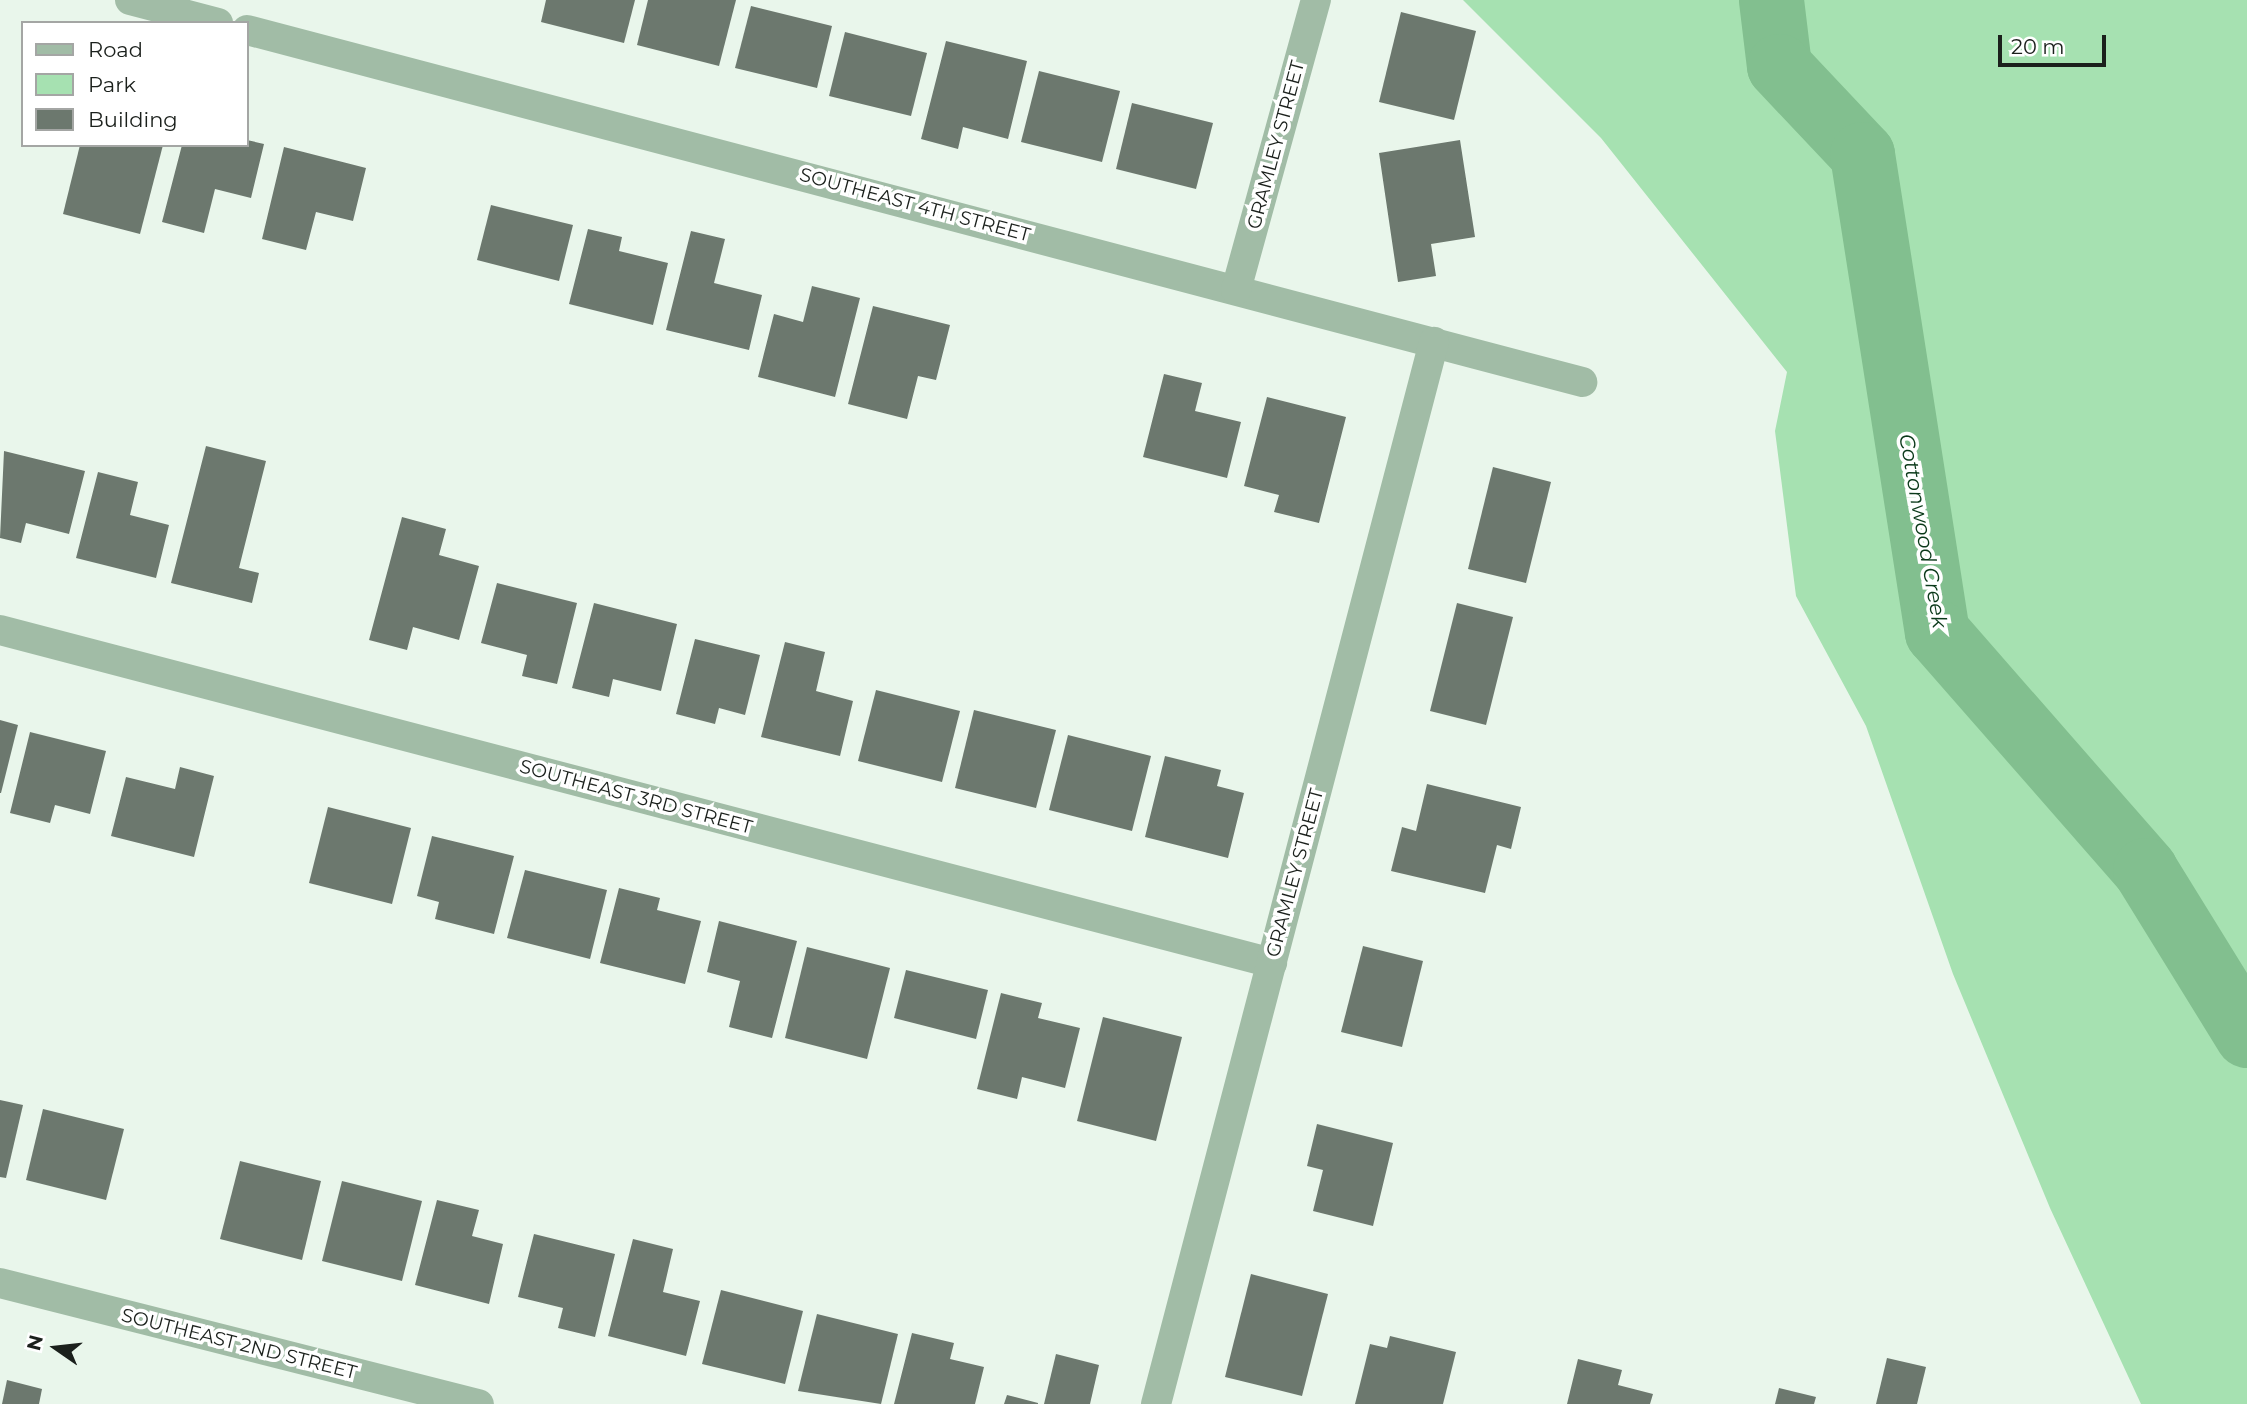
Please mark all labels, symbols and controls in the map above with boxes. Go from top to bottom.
legend [21,21,248,147]
scale bar [2002,21,2110,65]
text: 20 m [2011,34,2065,59]
text: Road [88,37,143,62]
street label: GRAMLEY STREET [1243,58,1309,232]
text: Park [88,72,136,97]
text: Building [88,107,178,132]
street label: SOUTHEAST 4TH STREET [797,163,1033,247]
water label: Cottonwood Creek [1894,432,1952,630]
street label: SOUTHEAST 3RD STREET [517,755,755,839]
street label: GRAMLEY STREET [1262,786,1328,960]
street label: SOUTHEAST 2ND STREET [119,1304,359,1384]
north arrow [21,1313,91,1383]
text: N [22,1333,48,1353]

